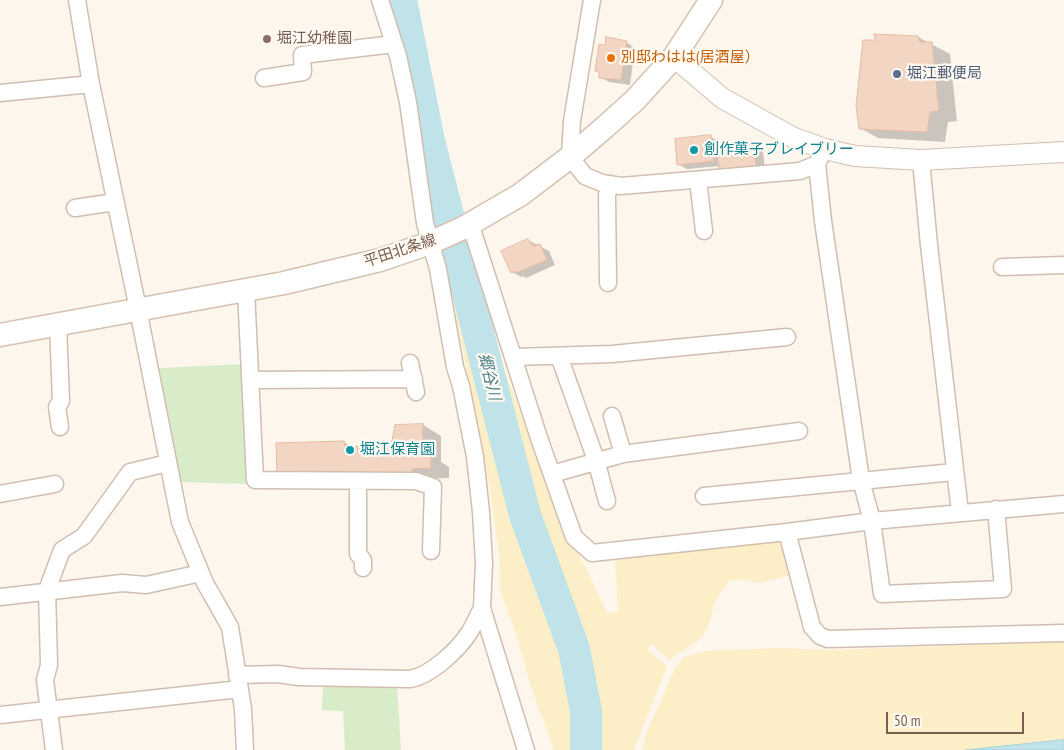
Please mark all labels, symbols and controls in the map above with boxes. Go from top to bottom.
place label: 堀江幼稚園 [277,30,352,48]
marker: 堀江幼稚園 [261,33,273,45]
place label: 別邸わはは(居酒屋） [621,49,759,67]
marker: 別邸わはは(居酒屋） [605,52,617,64]
place label: 堀江郵便局 [907,65,982,83]
marker: 堀江郵便局 [891,68,903,80]
place label: 創作菓子ブレイブリー [704,141,854,159]
marker: 創作菓子ブレイブリー [688,144,700,156]
street label: 平田北条線 [362,231,438,271]
water label: 郷谷川 [474,351,504,403]
place label: 堀江保育園 [360,441,435,459]
marker: 堀江保育園 [344,444,356,456]
scale bar [889,702,1026,734]
text: 50 m [894,711,920,730]

